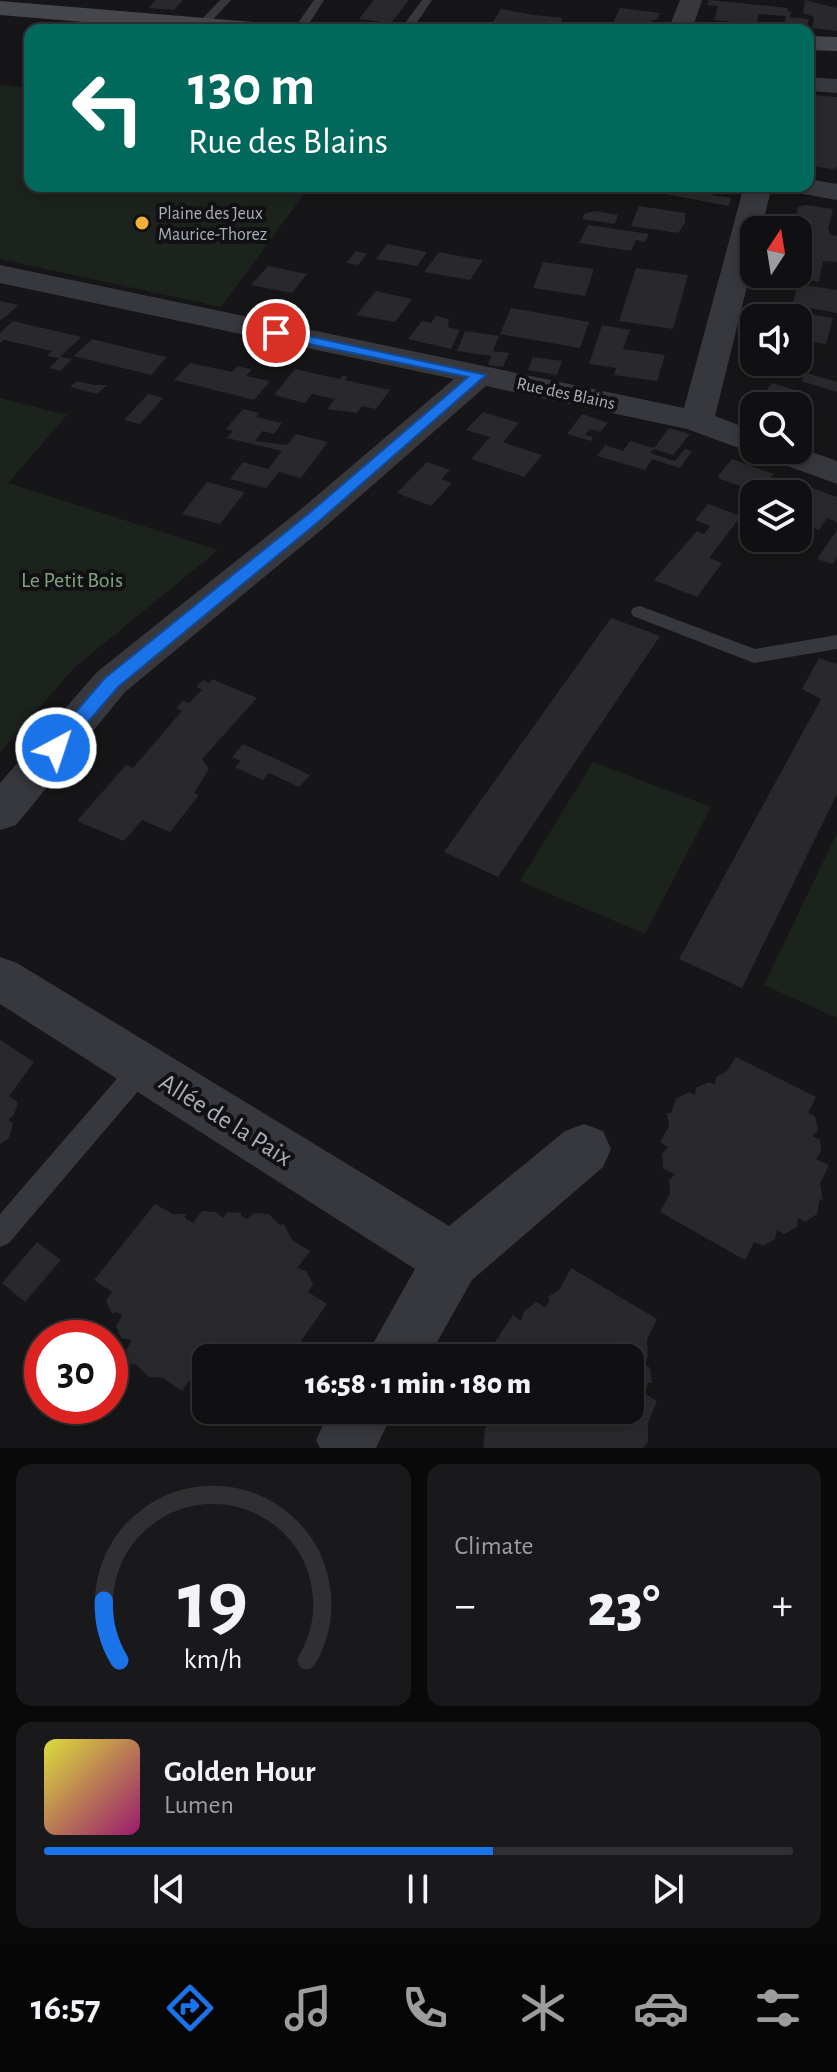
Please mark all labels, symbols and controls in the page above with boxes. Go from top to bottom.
icon: left [56,56,160,160]
text: 130 m [188,59,315,115]
text: Rue des Blains [188,124,388,160]
place label: Plaine des Jeux Maurice-Thorez [158,205,267,244]
marker: Plaine des Jeux Maurice-Thorez [133,214,151,232]
north arrow [740,216,812,288]
map controls [740,216,812,552]
pin [242,299,310,367]
button: sound [740,304,812,376]
icon: arrive [254,311,298,355]
street label: Rue des Blains [515,375,617,413]
button: search [740,392,812,464]
button: layers [740,480,812,552]
park label: Le Petit Bois [21,569,123,591]
position arrow [14,706,98,790]
street label: Allée de la Paix [155,1069,296,1171]
speed limit sign: 30 [24,1320,128,1424]
text: 16:58 · 1 min · 180 m [305,1369,531,1399]
text: Climate [455,1533,533,1559]
text: 19 [178,1560,248,1644]
text: 23° [587,1577,660,1637]
text: − [455,1584,476,1628]
text: + [772,1584,793,1628]
text: km/h [184,1645,243,1674]
text: Golden Hour [164,1757,316,1787]
text: Lumen [164,1792,234,1818]
icon: previous [147,1867,191,1911]
icon: pause [396,1867,440,1911]
icon: next [646,1867,690,1911]
icon: directions [162,1980,218,2036]
icon: music [280,1980,336,2036]
icon: phone [397,1980,453,2036]
icon: climate [515,1980,571,2036]
icon: car [633,1980,689,2036]
icon: filters [750,1980,806,2036]
text: 16:57 [31,1990,101,2026]

